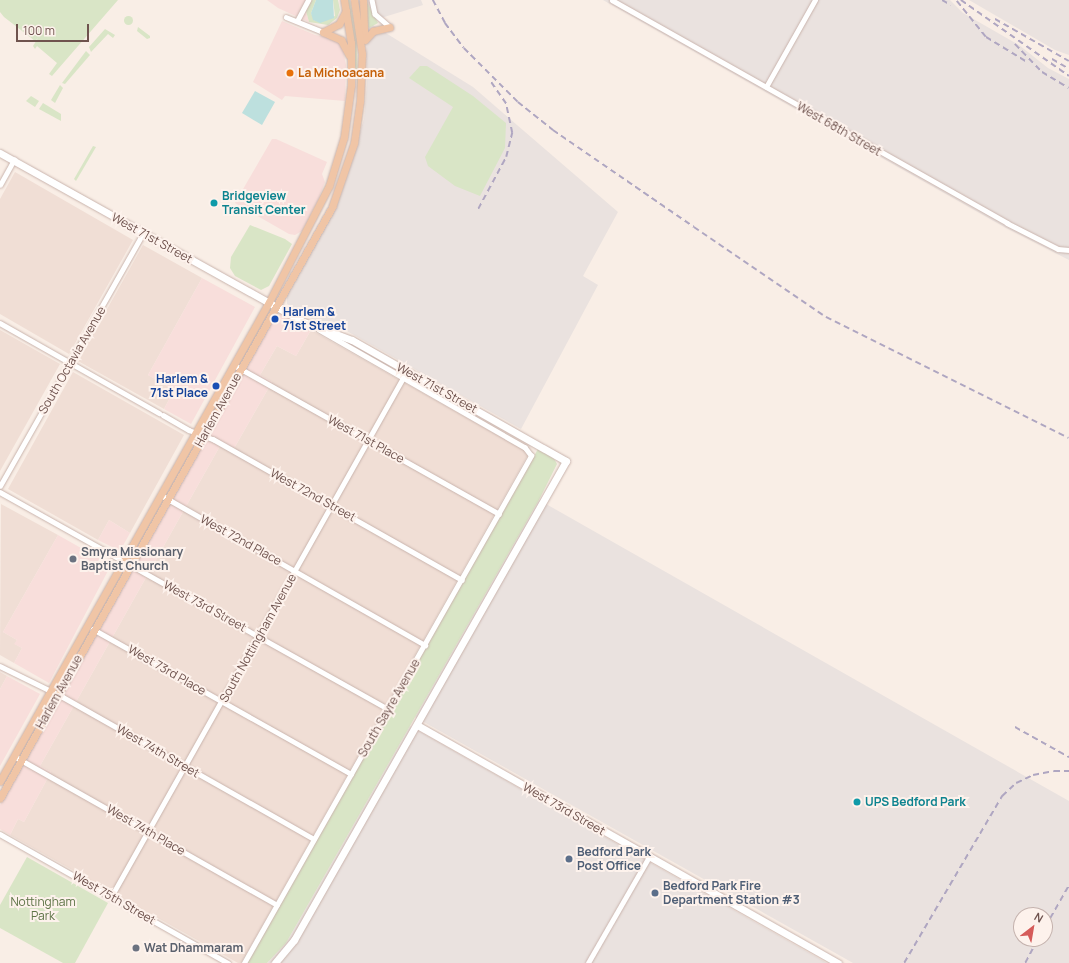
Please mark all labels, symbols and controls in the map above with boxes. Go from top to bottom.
scale bar [18,16,91,42]
text: 100 m [23,22,55,39]
place label: La Michoacana [298,66,384,80]
marker: La Michoacana [285,68,295,78]
street label: West 68th Street [794,99,884,159]
place label: Bridgeview Transit Center [222,189,305,217]
marker: Bridgeview Transit Center [209,198,219,208]
street label: West 71st Street [109,210,195,266]
street label: South Octavia Avenue [35,304,109,416]
place label: Harlem & 71st Street [283,305,346,333]
marker: Harlem & 71st Street [270,314,280,324]
street label: West 71st Street [394,360,480,416]
street label: Harlem Avenue [192,370,244,450]
place label: Harlem & 71st Place [150,372,208,400]
marker: Harlem & 71st Place [211,381,221,391]
street label: West 71st Place [325,412,407,466]
street label: West 72nd Street [268,465,358,525]
street label: West 72nd Place [198,512,284,568]
place label: Smyra Missionary Baptist Church [81,545,183,573]
marker: Smyra Missionary Baptist Church [68,554,78,564]
street label: South Nottingham Avenue [217,571,299,705]
street label: West 73rd Street [161,577,249,635]
street label: West 73rd Place [125,642,209,698]
street label: Harlem Avenue [33,652,85,732]
street label: South Sayre Avenue [355,656,423,760]
street label: West 74th Street [114,721,202,781]
street label: West 73rd Street [520,780,608,838]
place label: UPS Bedford Park [865,795,966,809]
marker: UPS Bedford Park [852,797,862,807]
street label: West 74th Place [104,802,188,858]
place label: Bedford Park Post Office [577,845,651,873]
marker: Bedford Park Post Office [564,854,574,864]
street label: West 75th Street [70,868,158,928]
place label: Bedford Park Fire Department Station #3 [663,879,800,907]
marker: Bedford Park Fire Department Station #3 [650,888,660,898]
park label: Nottingham Park [10,895,76,923]
north arrow [1013,907,1053,947]
text: N [1032,909,1046,926]
place label: Wat Dhammaram [144,941,243,955]
marker: Wat Dhammaram [131,943,141,953]

